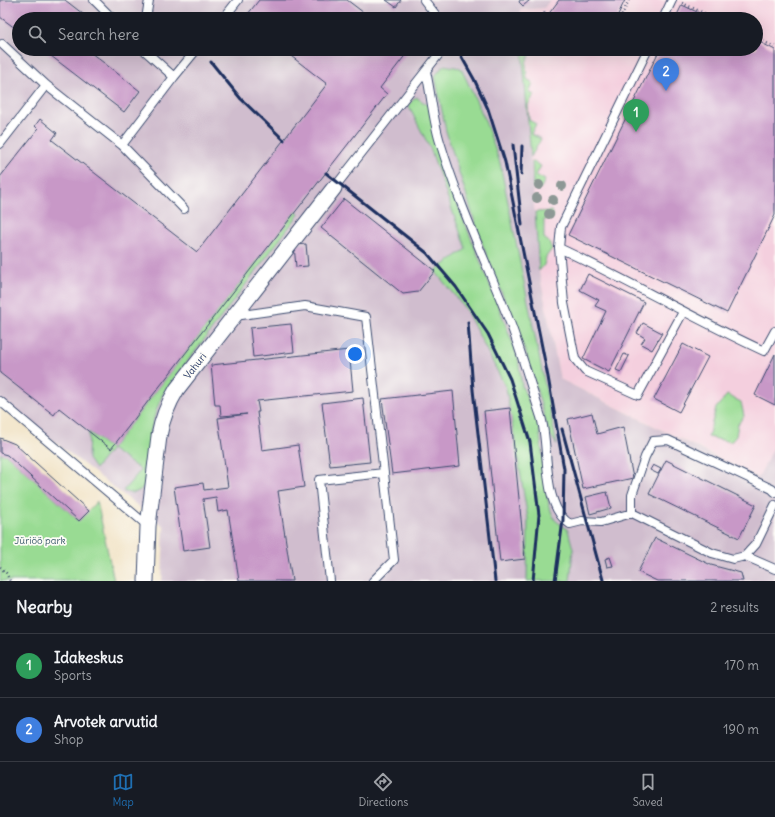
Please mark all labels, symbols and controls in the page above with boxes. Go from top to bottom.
search box [12,12,763,56]
icon: search [26,23,48,45]
text: Search here [58,25,139,44]
pin: 2 [653,58,679,91]
pin: 1 [623,99,649,132]
your location [345,344,365,364]
street label: Vahuri [181,350,209,382]
park label: Jüriöö park [14,534,66,547]
text: Nearby [16,596,72,618]
text: 2 results [710,599,759,616]
text: Idakeskus [54,648,123,667]
text: 1 [26,657,32,674]
text: 170 m [724,657,759,674]
text: Sports [54,667,92,684]
text: Arvotek arvutid [54,712,158,731]
text: 2 [25,721,33,738]
text: 190 m [723,721,759,738]
text: Shop [54,731,83,748]
tab: Map [112,771,134,809]
tab: Directions [359,771,408,809]
tab: Saved [633,771,663,809]

